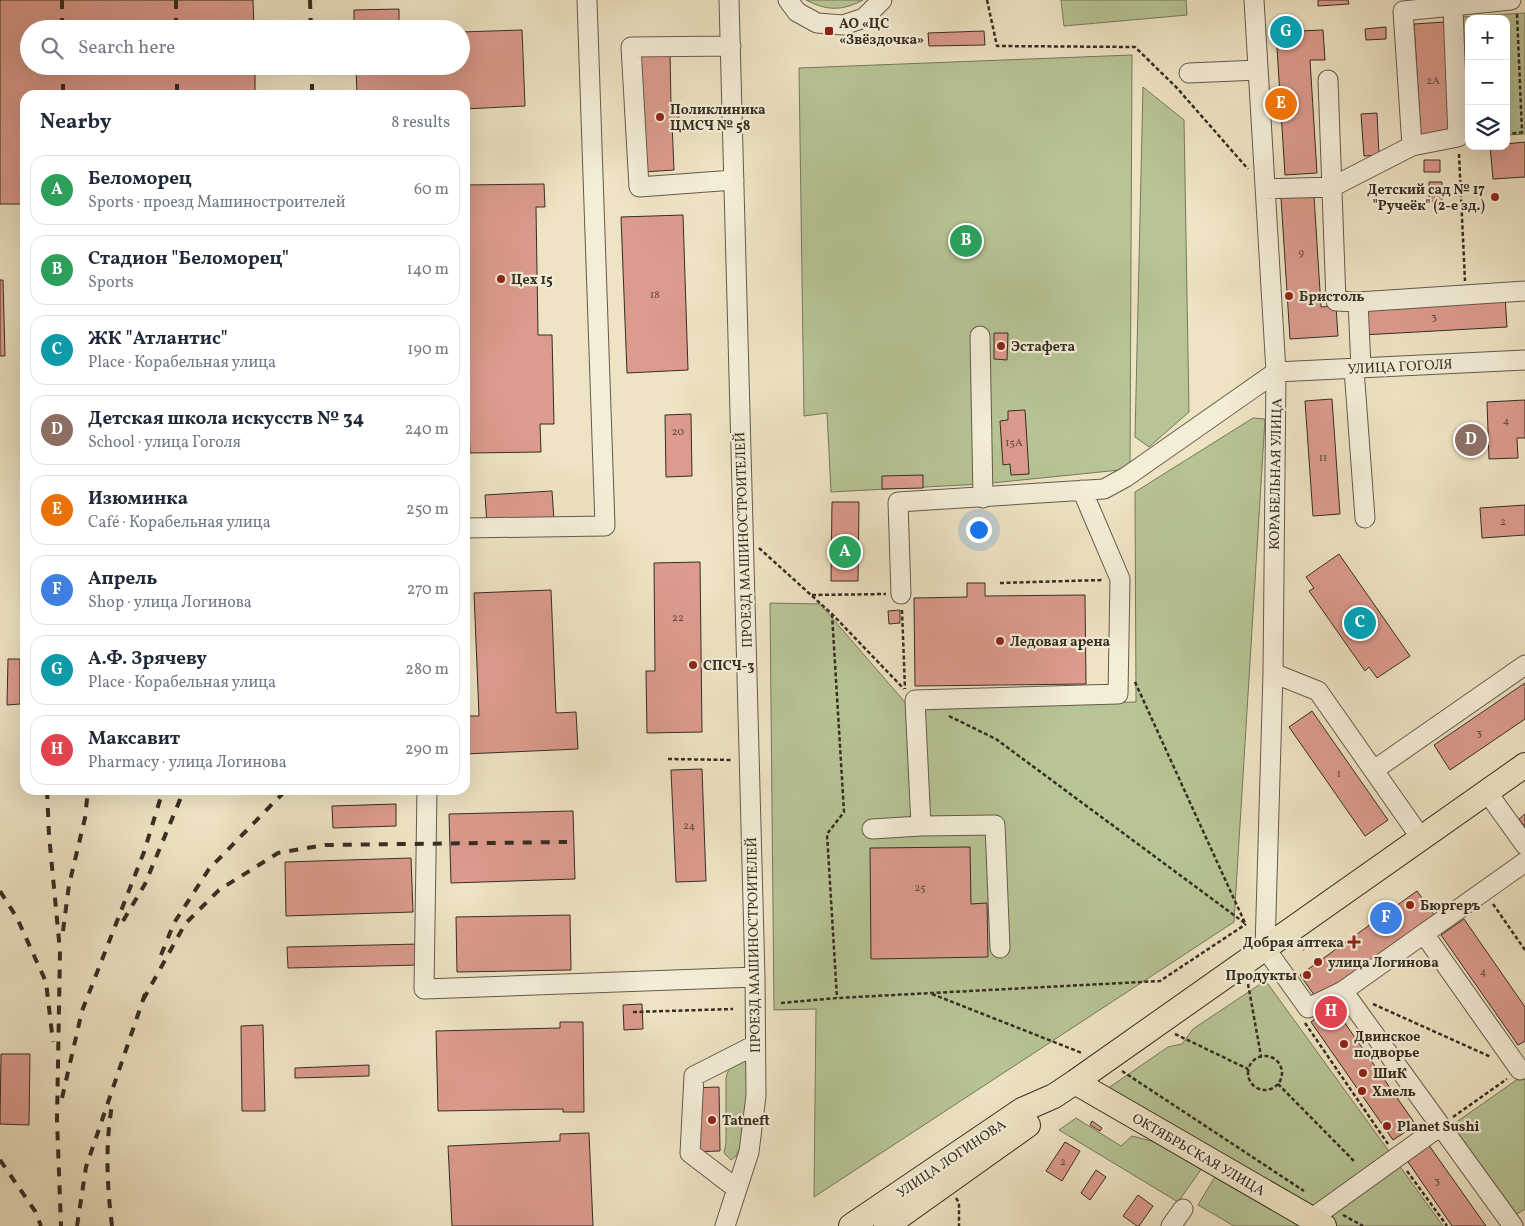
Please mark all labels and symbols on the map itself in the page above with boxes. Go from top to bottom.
pin: G [1270,13,1302,51]
place label: АО «ЦС «Звёздочка» [839,15,924,50]
marker: АО «ЦС «Звёздочка» [823,25,835,37]
house number: 2А [1426,74,1440,89]
pin: E [1265,85,1297,123]
place label: Поликлиника ЦМСЧ № 58 [670,101,766,136]
marker: Поликлиника ЦМСЧ № 58 [654,111,666,123]
place label: Детский сад № 17 "Ручеёк" (2-е зд.) [1367,181,1485,216]
marker: Детский сад № 17 "Ручеёк" (2-е зд.) [1489,191,1501,203]
pin: B [950,222,982,260]
house number: 9 [1298,246,1304,261]
place label: Цех 15 [511,271,553,290]
marker: Цех 15 [495,273,507,285]
house number: 18 [650,288,660,303]
place label: Бристоль [1299,288,1365,307]
marker: Бристоль [1283,290,1295,302]
house number: 3 [1431,310,1437,325]
place label: Эстафета [1011,338,1076,357]
marker: Эстафета [995,340,1007,352]
street label: УЛИЦА ГОГОЛЯ [1347,355,1453,380]
street label: КОРАБЕЛЬНАЯ УЛИЦА [1266,398,1287,550]
house number: 4 [1503,414,1510,429]
pin: D [1455,421,1487,459]
house number: 20 [672,425,685,440]
street label: ПРОЕЗД МАШИНОСТРОИТЕЛЕЙ [730,432,758,648]
house number: 15А [1005,436,1023,451]
house number: 11 [1319,451,1327,466]
house number: 2 [1500,515,1506,530]
your location [966,517,992,543]
pin: A [829,533,861,571]
pin: C [1344,604,1376,642]
house number: 22 [672,611,684,626]
place label: Ледовая арена [1010,633,1111,652]
marker: Ледовая арена [994,635,1006,647]
place label: СПСЧ-3 [703,657,755,676]
marker: СПСЧ-3 [687,659,699,671]
house number: 3 [1476,726,1482,741]
house number: 1 [1337,767,1341,782]
house number: 24 [683,819,695,834]
street label: ПРОЕЗД МАШИНОСТРОИТЕЛЕЙ [742,837,766,1053]
house number: 25 [914,881,926,896]
place label: Бюргеръ [1420,897,1481,916]
pin: F [1370,899,1402,937]
marker: Бюргеръ [1404,899,1416,911]
place label: Добрая аптека [1243,934,1344,953]
marker: Добрая аптека [1348,936,1360,948]
place label: улица Логинова [1328,954,1439,973]
marker: улица Логинова [1312,956,1324,968]
house number: 4 [1480,965,1487,980]
place label: Продукты [1225,967,1297,986]
marker: Продукты [1301,969,1313,981]
pin: H [1315,993,1347,1031]
place label: Двинское подворье [1354,1028,1421,1063]
marker: Двинское подворье [1338,1038,1350,1050]
place label: ШиК [1373,1065,1407,1084]
marker: ШиК [1357,1067,1369,1079]
place label: Хмель [1372,1083,1416,1102]
marker: Хмель [1356,1085,1368,1097]
street label: ОКТЯБРЬСКАЯ УЛИЦА [1128,1109,1268,1201]
place label: Tatneft [722,1112,770,1131]
marker: Tatneft [706,1114,718,1126]
street label: УЛИЦА ЛОГИНОВА [894,1116,1010,1203]
place label: Planet Sushi [1397,1118,1480,1137]
marker: Planet Sushi [1381,1120,1393,1132]
house number: 2 [1060,1155,1066,1170]
house number: 3 [1434,1174,1440,1189]

